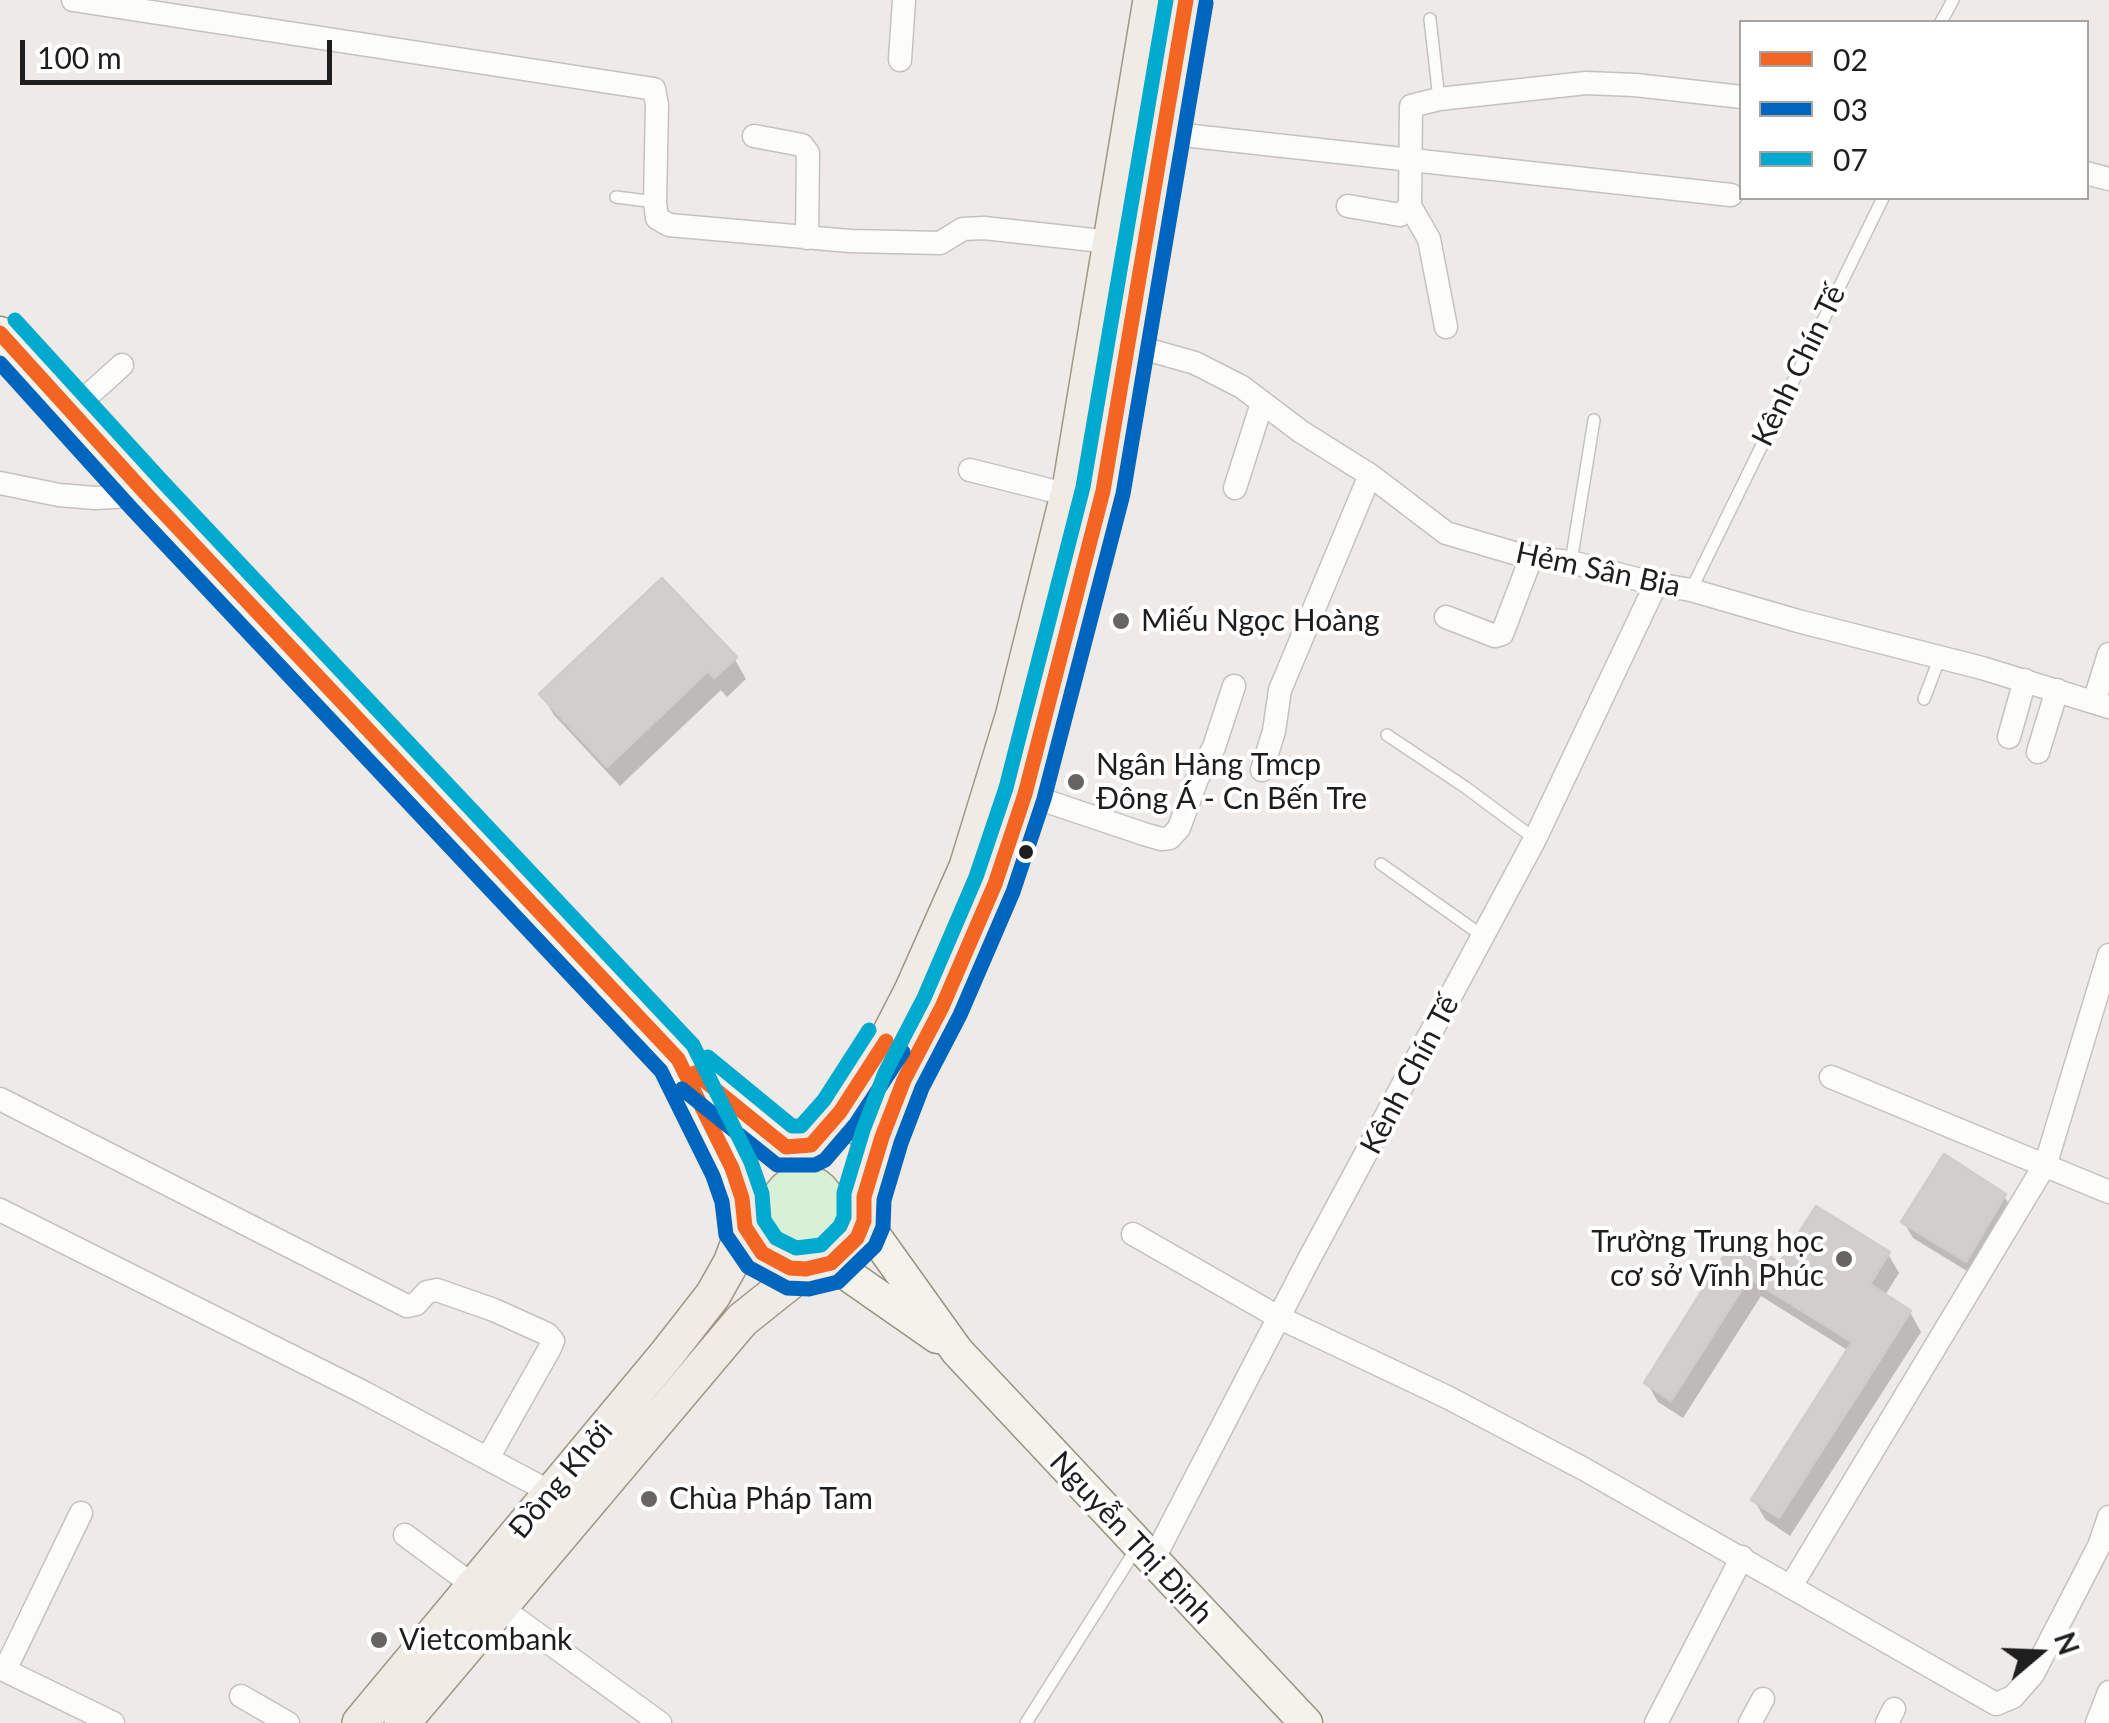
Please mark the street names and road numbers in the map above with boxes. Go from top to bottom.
street label: Kênh Chín Tế [1745,280,1853,452]
street label: Hẻm Sân Bia [1512,535,1684,605]
street label: Kênh Chín Tế [1353,990,1467,1160]
street label: Đồng Khởi [502,1414,620,1546]
street label: Nguyễn Thị Định [1042,1444,1220,1632]

